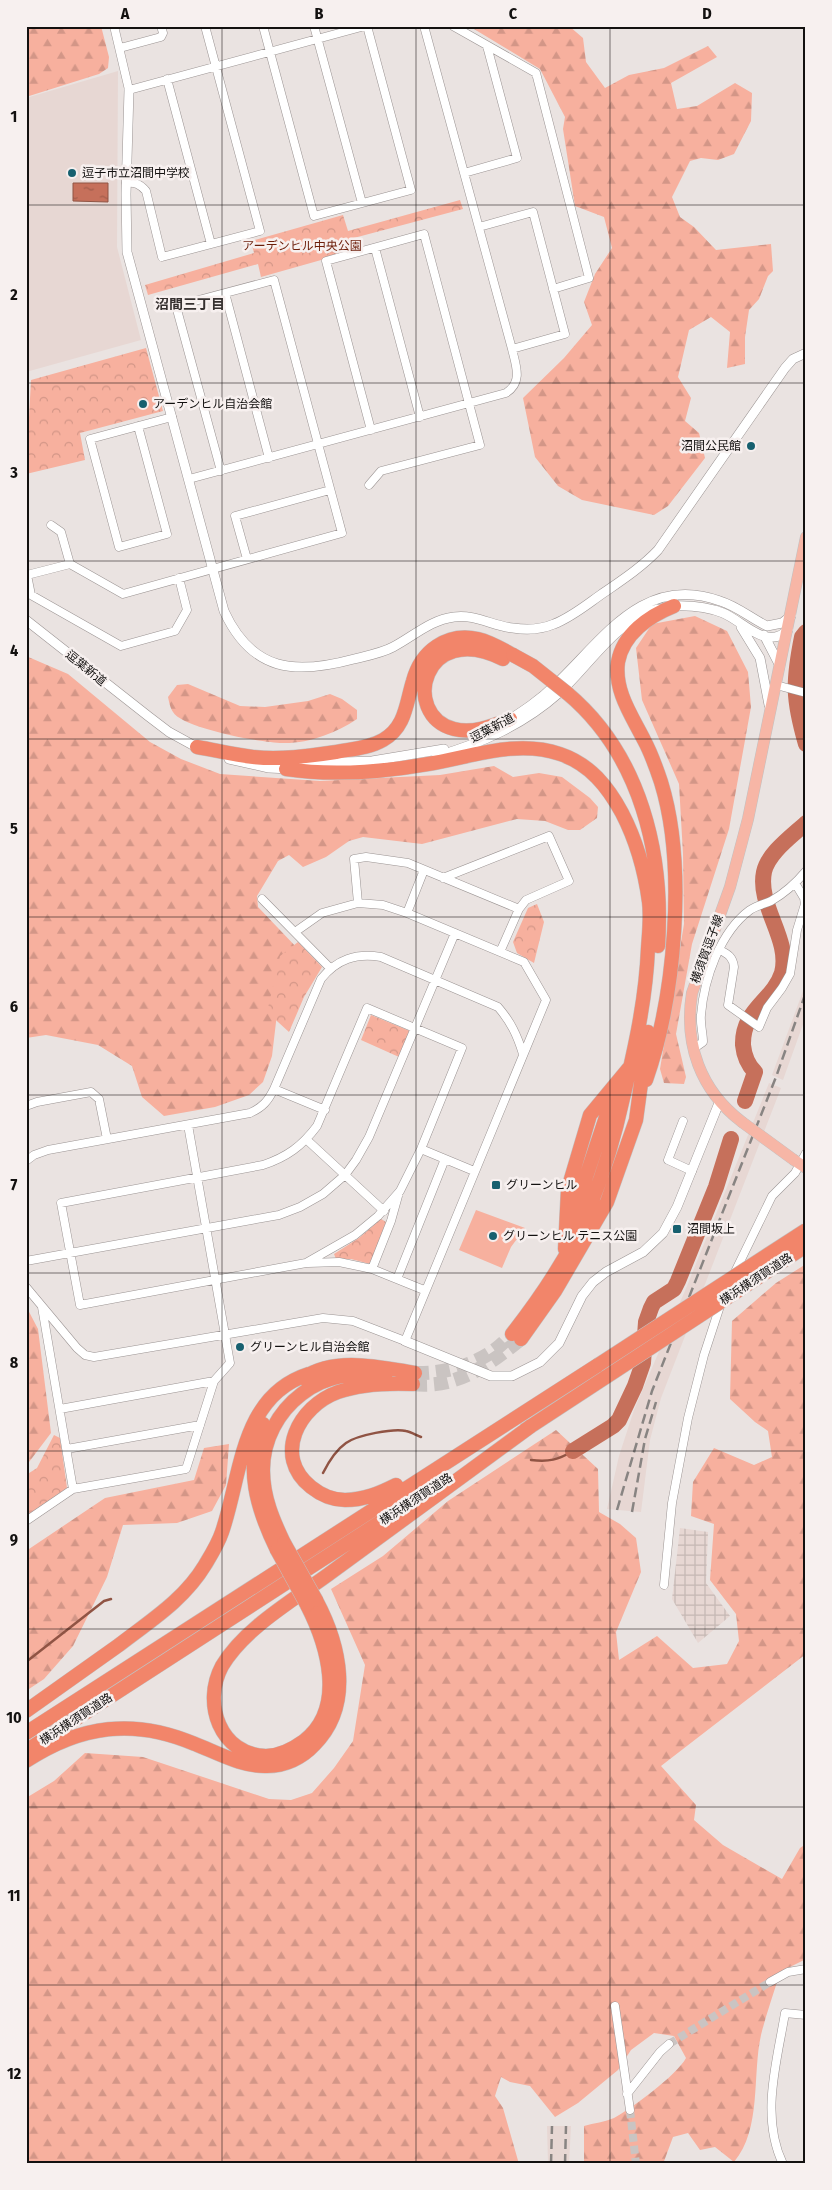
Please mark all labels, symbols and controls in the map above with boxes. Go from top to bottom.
text: A [120,4,130,23]
text: B [315,4,324,23]
text: C [509,4,518,23]
text: D [702,4,712,23]
text: 1 [11,107,17,126]
place label: 逗子市立沼間中学校 [82,166,190,180]
marker: 逗子市立沼間中学校 [66,167,78,179]
park label: アーデンヒル中央公園 [242,239,362,253]
text: 2 [9,285,18,304]
district label: 沼間三丁目 [155,296,225,313]
place label: アーデンヒル自治会館 [153,397,272,411]
marker: アーデンヒル自治会館 [137,398,149,410]
place label: 沼間公民館 [681,439,741,453]
marker: 沼間公民館 [745,440,757,452]
text: 3 [9,463,18,482]
text: 4 [10,641,18,660]
street label: 逗葉新道 [63,647,109,689]
street label: 逗葉新道 [468,711,516,745]
text: 5 [10,819,18,838]
street label: 横須賀逗子線 [688,913,726,985]
text: 6 [10,997,18,1016]
text: 7 [11,1175,18,1194]
place label: グリーンヒル [506,1178,577,1192]
marker: グリーンヒル [490,1179,502,1191]
place label: 沼間坂上 [687,1222,735,1236]
marker: 沼間坂上 [671,1223,683,1235]
place label: グリーンヒル テニス公園 [503,1229,637,1243]
marker: グリーンヒル テニス公園 [487,1230,499,1242]
street label: 横浜横須賀道路 [717,1250,795,1308]
place label: グリーンヒル自治会館 [250,1340,369,1354]
marker: グリーンヒル自治会館 [234,1341,246,1353]
text: 8 [10,1353,19,1372]
street label: 横浜横須賀道路 [377,1470,455,1528]
text: 9 [10,1530,18,1549]
street label: 横浜横須賀道路 [37,1690,115,1748]
text: 10 [6,1708,22,1727]
text: 11 [7,1886,21,1905]
text: 12 [7,2064,22,2083]

